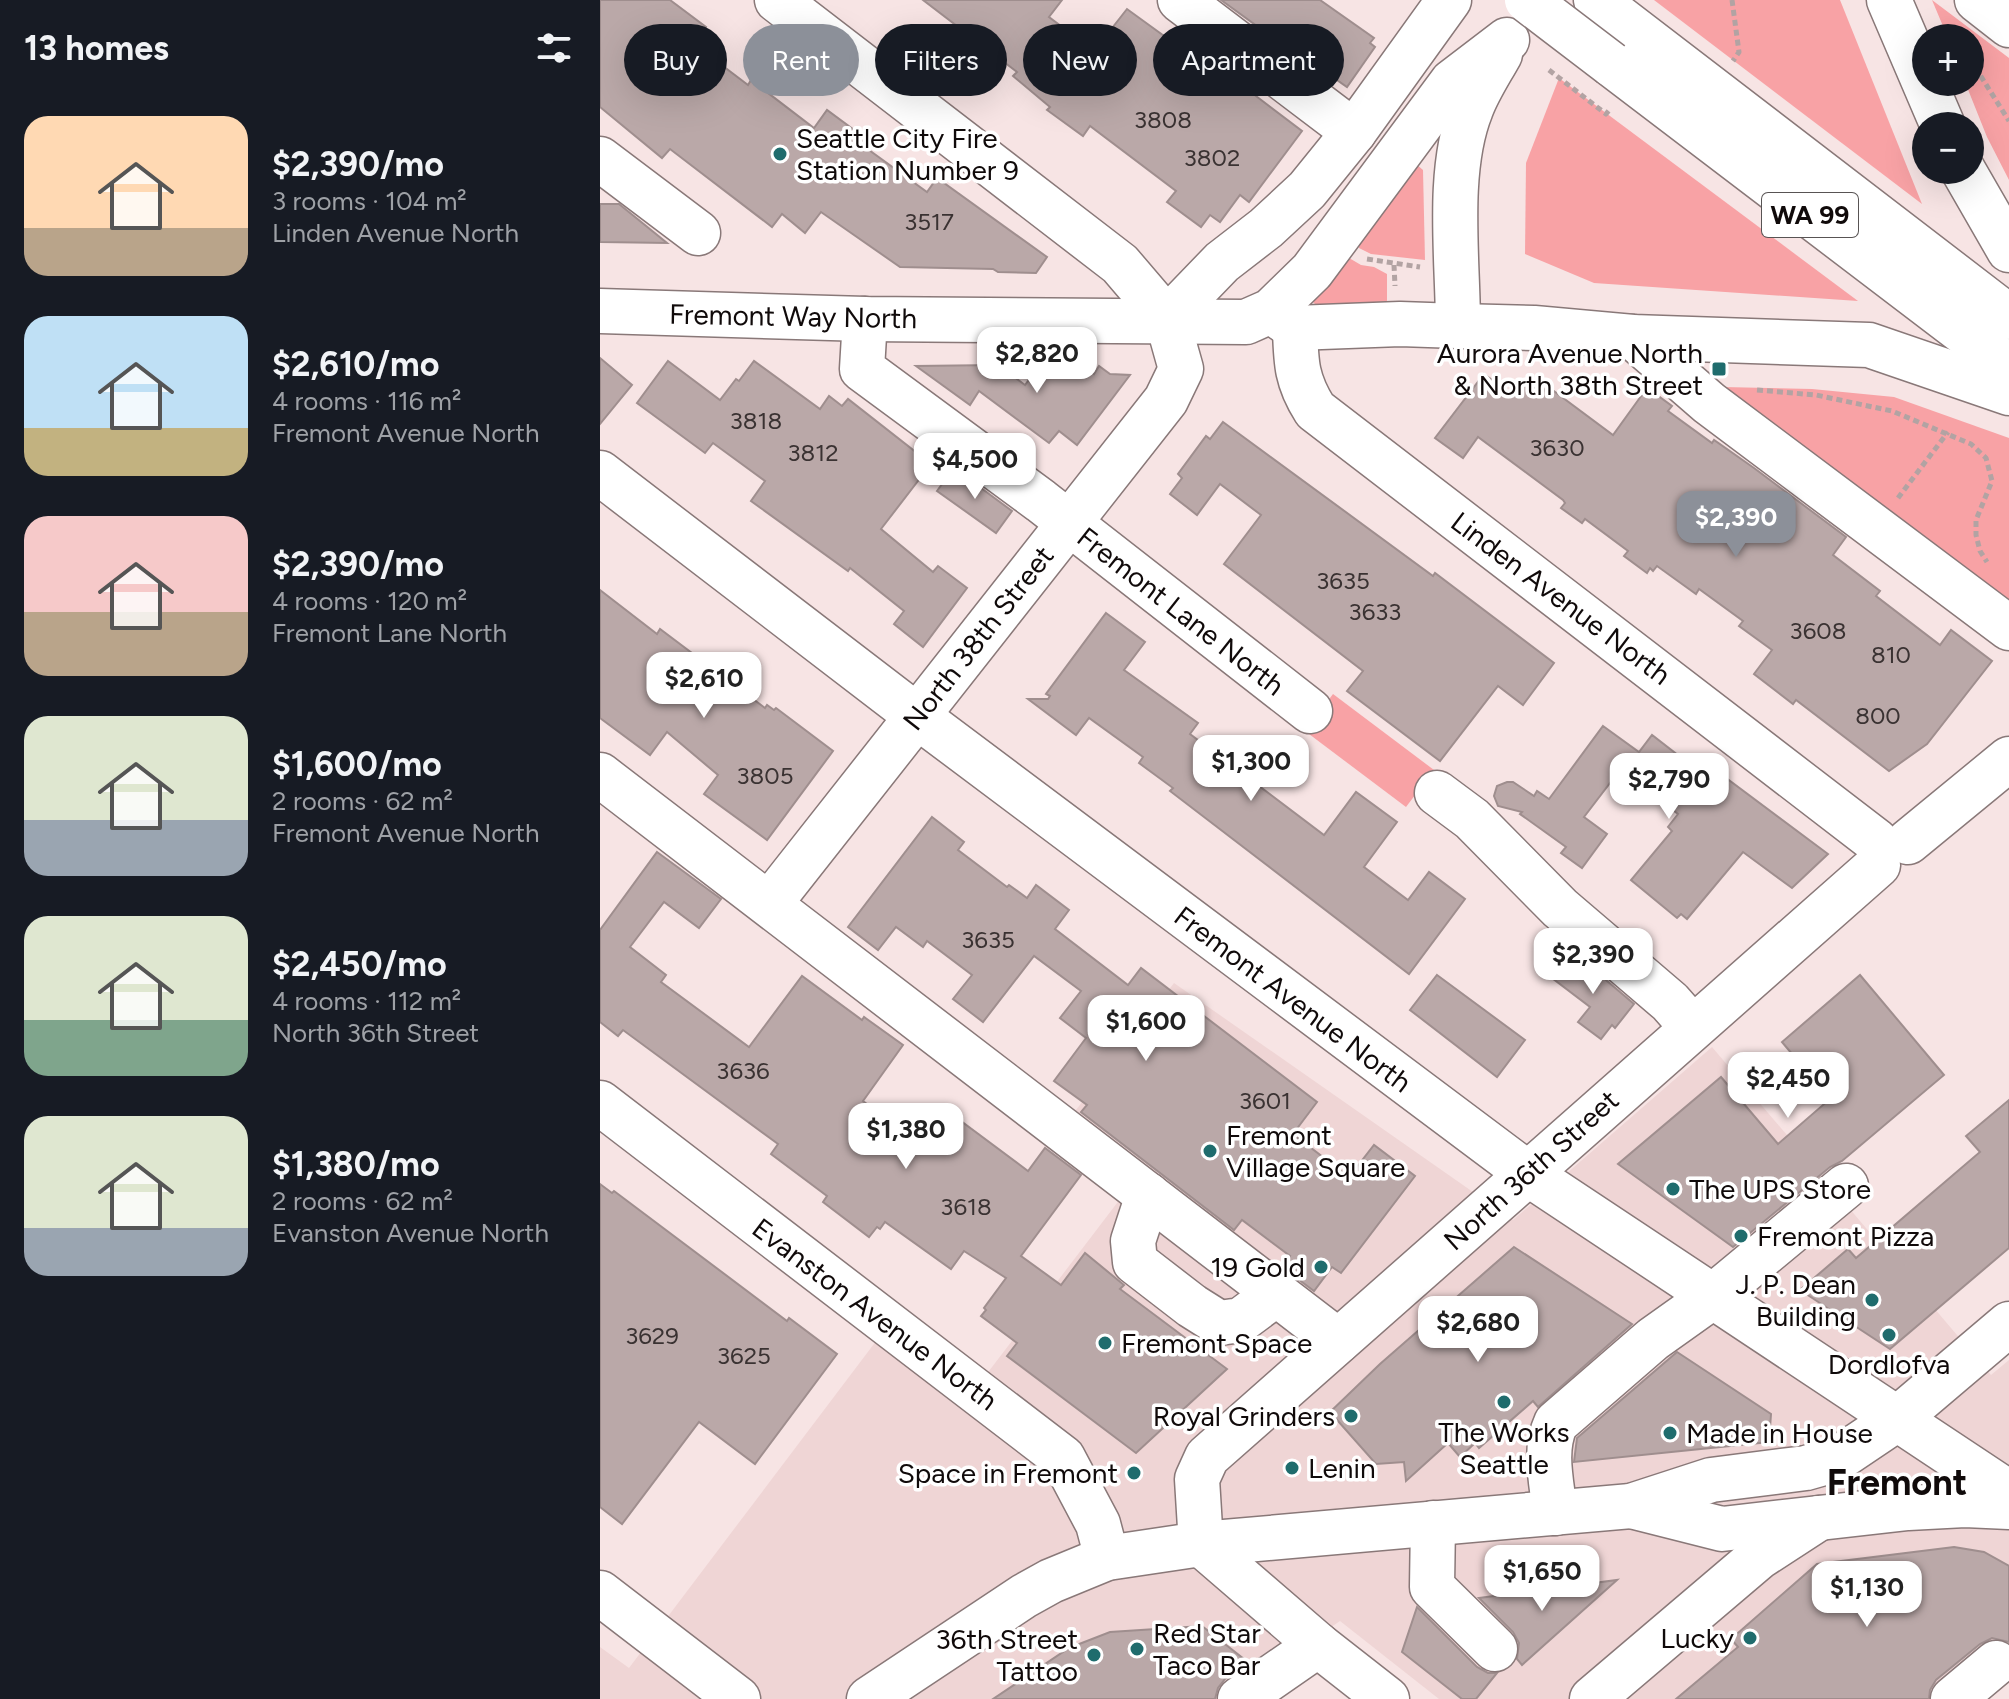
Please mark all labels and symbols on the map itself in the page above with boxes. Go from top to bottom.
house number: 3808 [1134,105,1192,134]
place label: Seattle City Fire Station Number 9 [796,121,1019,187]
house number: 3802 [1184,143,1240,172]
marker: Seattle City Fire Station Number 9 [771,145,789,163]
road number: WA 99 [1762,193,1858,237]
house number: 3517 [904,207,954,236]
street label: Fremont Way North [669,297,917,335]
pin: $2,820 [972,327,1102,395]
place label: Aurora Avenue North & North 38th Street [1437,336,1703,402]
marker: Aurora Avenue North & North 38th Street [1710,360,1728,378]
house number: 3818 [730,406,782,435]
pin: $4,500 [910,433,1040,501]
house number: 3630 [1529,433,1585,462]
house number: 3812 [787,438,839,467]
pin: $2,390 [1671,491,1801,559]
street label: Linden Avenue North [1445,504,1677,692]
street label: Fremont Lane North [1071,520,1291,702]
street label: North 38th Street [896,539,1060,737]
house number: 3635 [1316,566,1370,595]
house number: 3633 [1349,597,1401,626]
house number: 3608 [1790,616,1846,645]
house number: 810 [1871,640,1911,669]
pin: $2,610 [639,652,769,720]
house number: 800 [1855,701,1901,730]
pin: $1,300 [1186,735,1316,803]
pin: $2,790 [1604,753,1734,821]
house number: 3805 [737,761,793,790]
street label: Fremont Avenue North [1168,899,1418,1099]
house number: 3635 [961,925,1015,954]
pin: $2,390 [1528,928,1658,996]
pin: $1,600 [1081,995,1211,1063]
pin: $2,450 [1723,1052,1853,1120]
house number: 3636 [716,1056,770,1085]
street label: North 36th Street [1437,1083,1625,1257]
house number: 3601 [1239,1086,1291,1115]
pin: $1,380 [841,1103,971,1171]
place label: Fremont Village Square [1226,1118,1405,1184]
marker: Fremont Village Square [1201,1142,1219,1160]
place label: The UPS Store [1689,1172,1871,1206]
marker: The UPS Store [1664,1180,1682,1198]
house number: 3618 [940,1192,992,1221]
street label: Evanston Avenue North [746,1211,1004,1417]
place label: Fremont Pizza [1757,1219,1934,1253]
marker: Fremont Pizza [1732,1227,1750,1245]
place label: 19 Gold [1211,1250,1305,1284]
marker: 19 Gold [1312,1258,1330,1276]
place label: J. P. Dean Building [1735,1267,1856,1333]
marker: J. P. Dean Building [1863,1291,1881,1309]
pin: $2,680 [1413,1296,1543,1364]
house number: 3629 [625,1321,679,1350]
place label: Fremont Space [1121,1326,1312,1360]
marker: Dordlofva [1880,1326,1898,1344]
marker: Fremont Space [1096,1334,1114,1352]
house number: 3625 [717,1341,771,1370]
place label: Dordlofva [1828,1347,1950,1381]
marker: The Works Seattle [1495,1393,1513,1411]
place label: Royal Grinders [1153,1399,1335,1433]
marker: Royal Grinders [1342,1407,1360,1425]
place label: The Works Seattle [1438,1415,1570,1481]
place label: Made in House [1686,1416,1873,1450]
marker: Made in House [1661,1424,1679,1442]
place label: Lenin [1308,1451,1376,1485]
place label: Space in Fremont [898,1456,1118,1490]
marker: Lenin [1283,1459,1301,1477]
district label: Fremont [1827,1461,1967,1504]
marker: Space in Fremont [1125,1464,1143,1482]
pin: $1,650 [1477,1545,1607,1613]
pin: $1,130 [1802,1561,1932,1629]
place label: Red Star Taco Bar [1153,1616,1261,1682]
place label: Lucky [1660,1621,1734,1655]
place label: 36th Street Tattoo [935,1622,1078,1688]
marker: Lucky [1741,1629,1759,1647]
marker: Red Star Taco Bar [1128,1640,1146,1658]
marker: 36th Street Tattoo [1085,1646,1103,1664]

